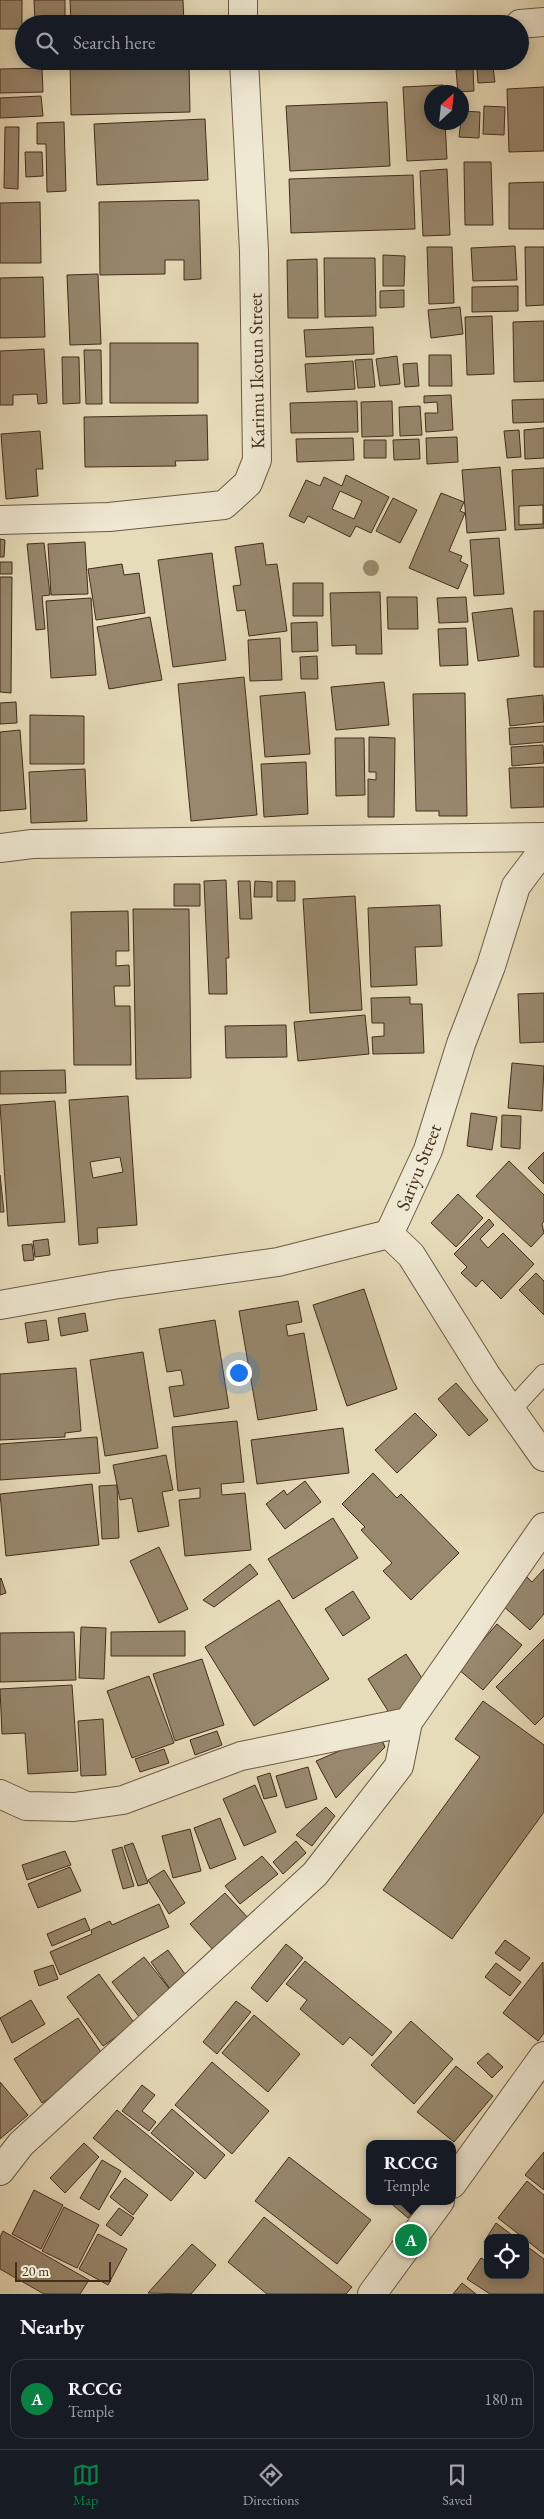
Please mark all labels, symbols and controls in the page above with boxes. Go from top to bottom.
search box [15,15,529,70]
icon: search [33,29,61,57]
text: Search here [73,30,155,55]
north arrow [424,85,469,130]
street label: Karimu Ikotun Street [243,293,270,449]
street label: Sariyu Street [390,1120,447,1214]
your location [226,1360,252,1386]
popup [366,2140,456,2205]
text: RCCG [384,2150,438,2175]
text: Temple [384,2175,430,2196]
pin: A [395,2221,427,2259]
map controls [484,2234,529,2279]
button: locate [484,2234,529,2279]
scale bar [15,2259,111,2282]
text: 20 m [22,2262,49,2280]
text: Nearby [20,2313,84,2340]
text: RCCG [68,2376,123,2401]
text: A [31,2389,43,2410]
text: 180 m [484,2389,523,2410]
text: Temple [68,2401,114,2422]
tab: Map [72,2461,100,2509]
tab: Directions [243,2461,299,2509]
tab: Saved [442,2461,472,2509]

